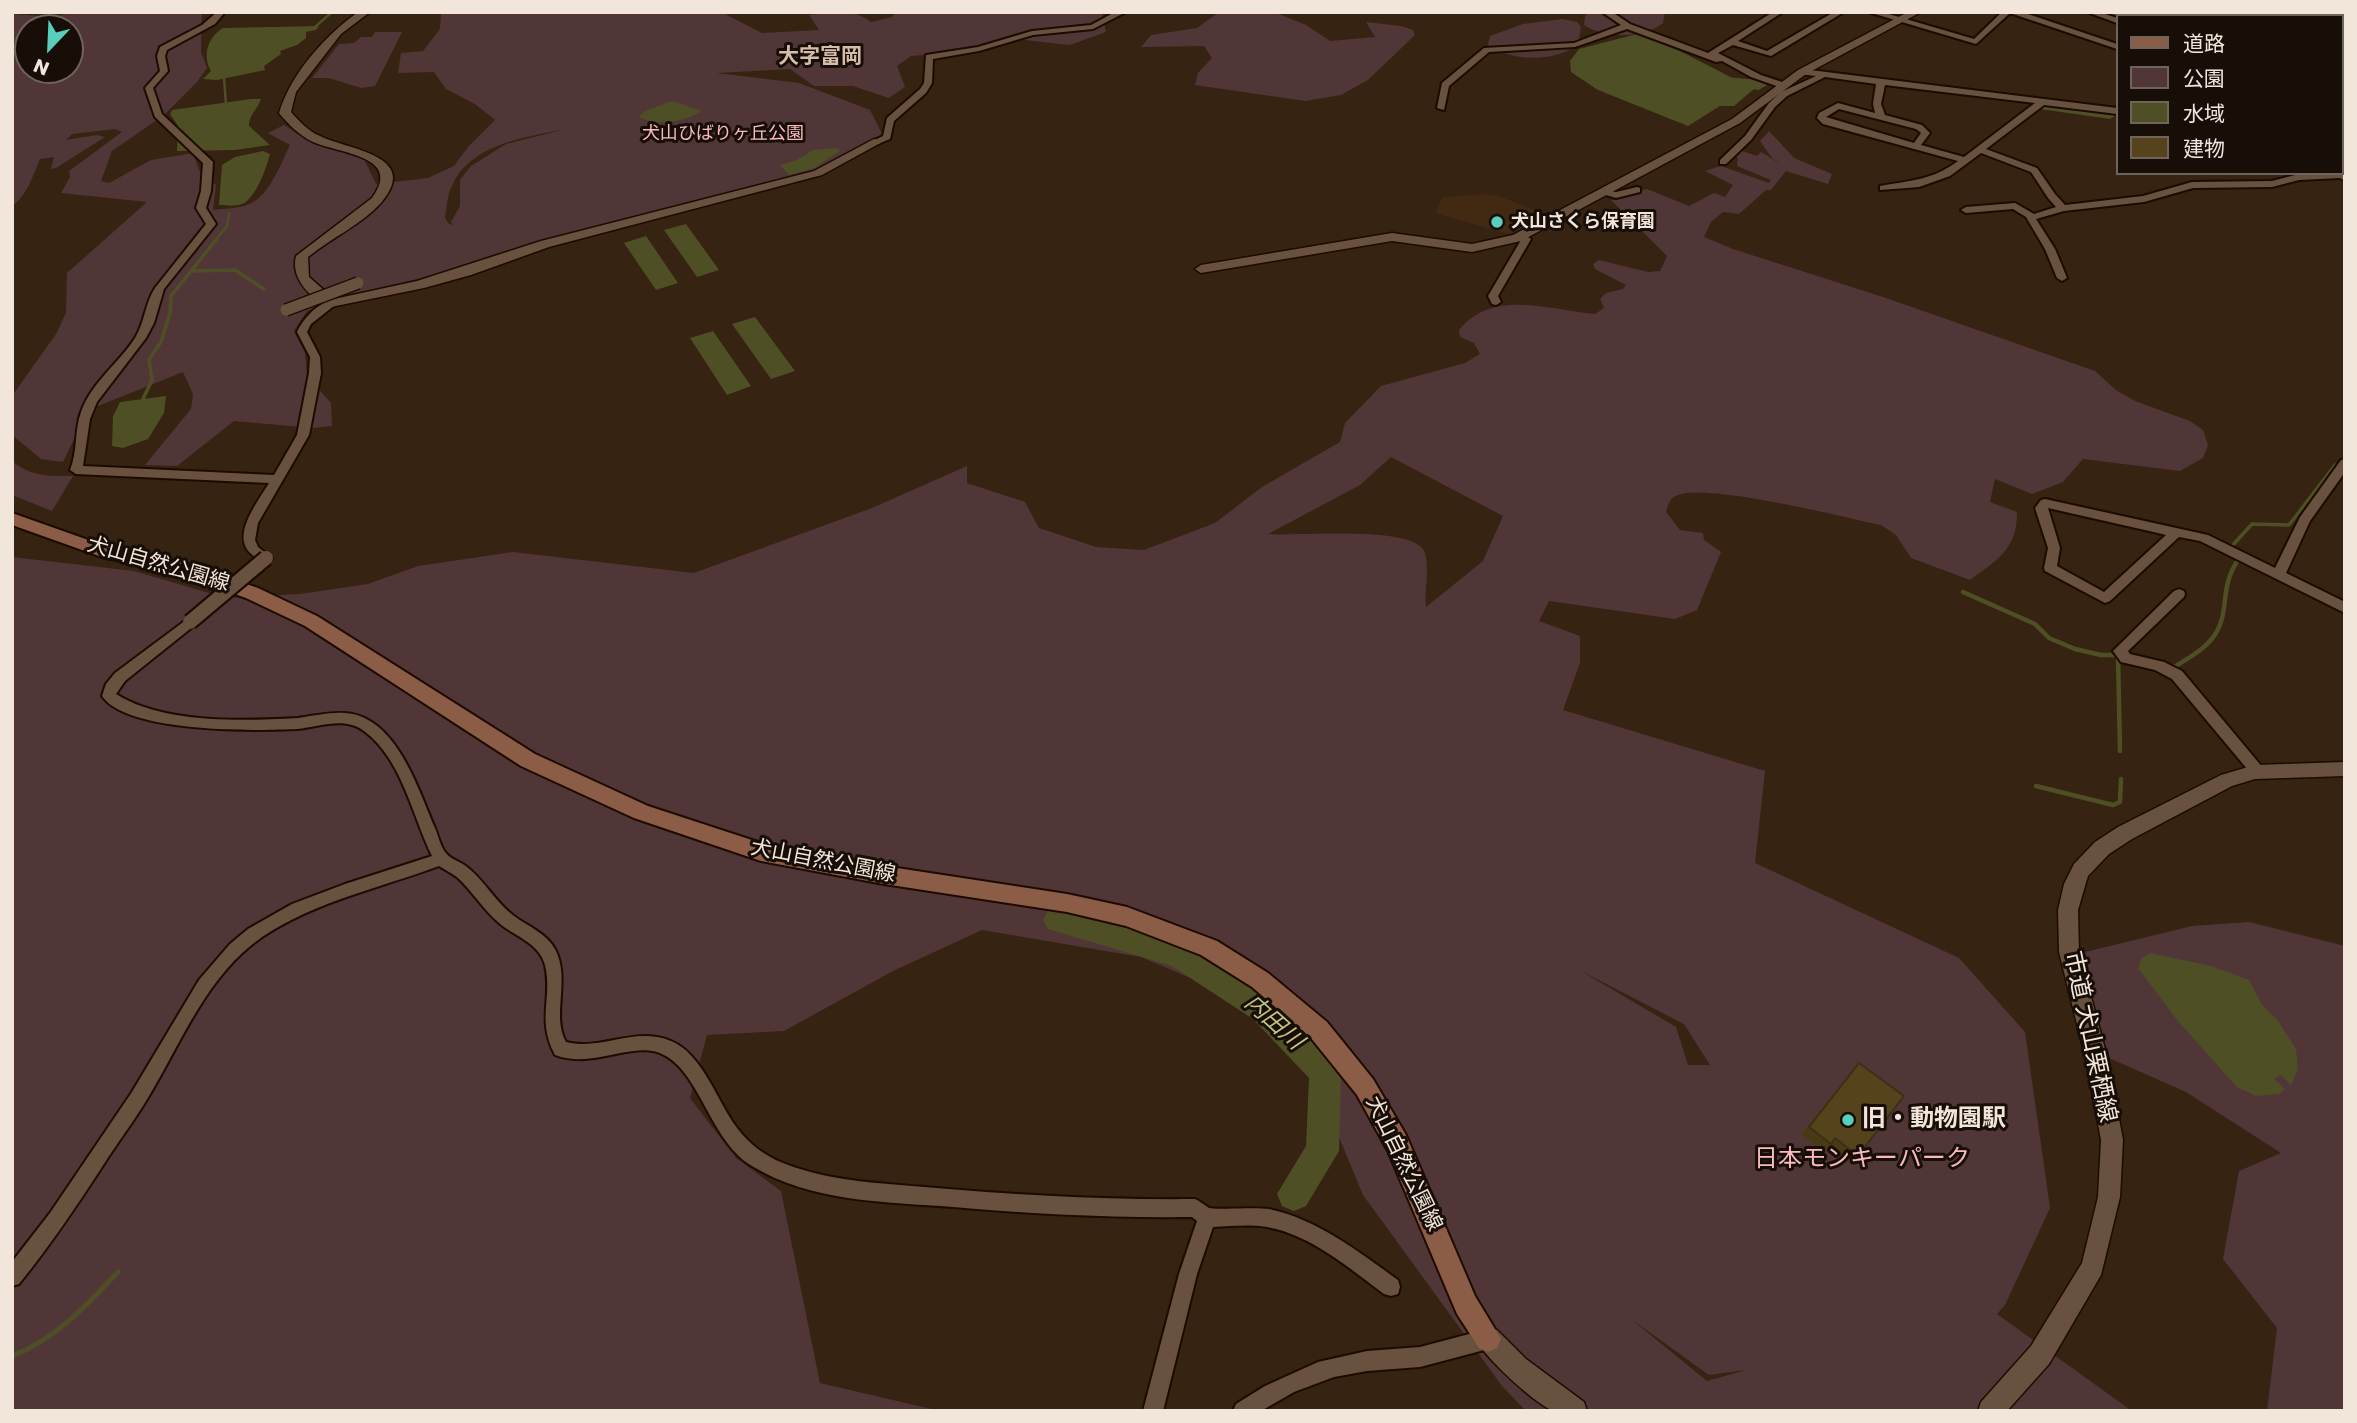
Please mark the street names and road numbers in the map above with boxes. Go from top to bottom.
street label: 犬山自然公園線 [84,533,232,597]
street label: 犬山自然公園線 [748,836,898,888]
street label: 市道 犬山栗栖線 [2057,949,2121,1125]
street label: 犬山自然公園線 [1359,1092,1447,1236]

